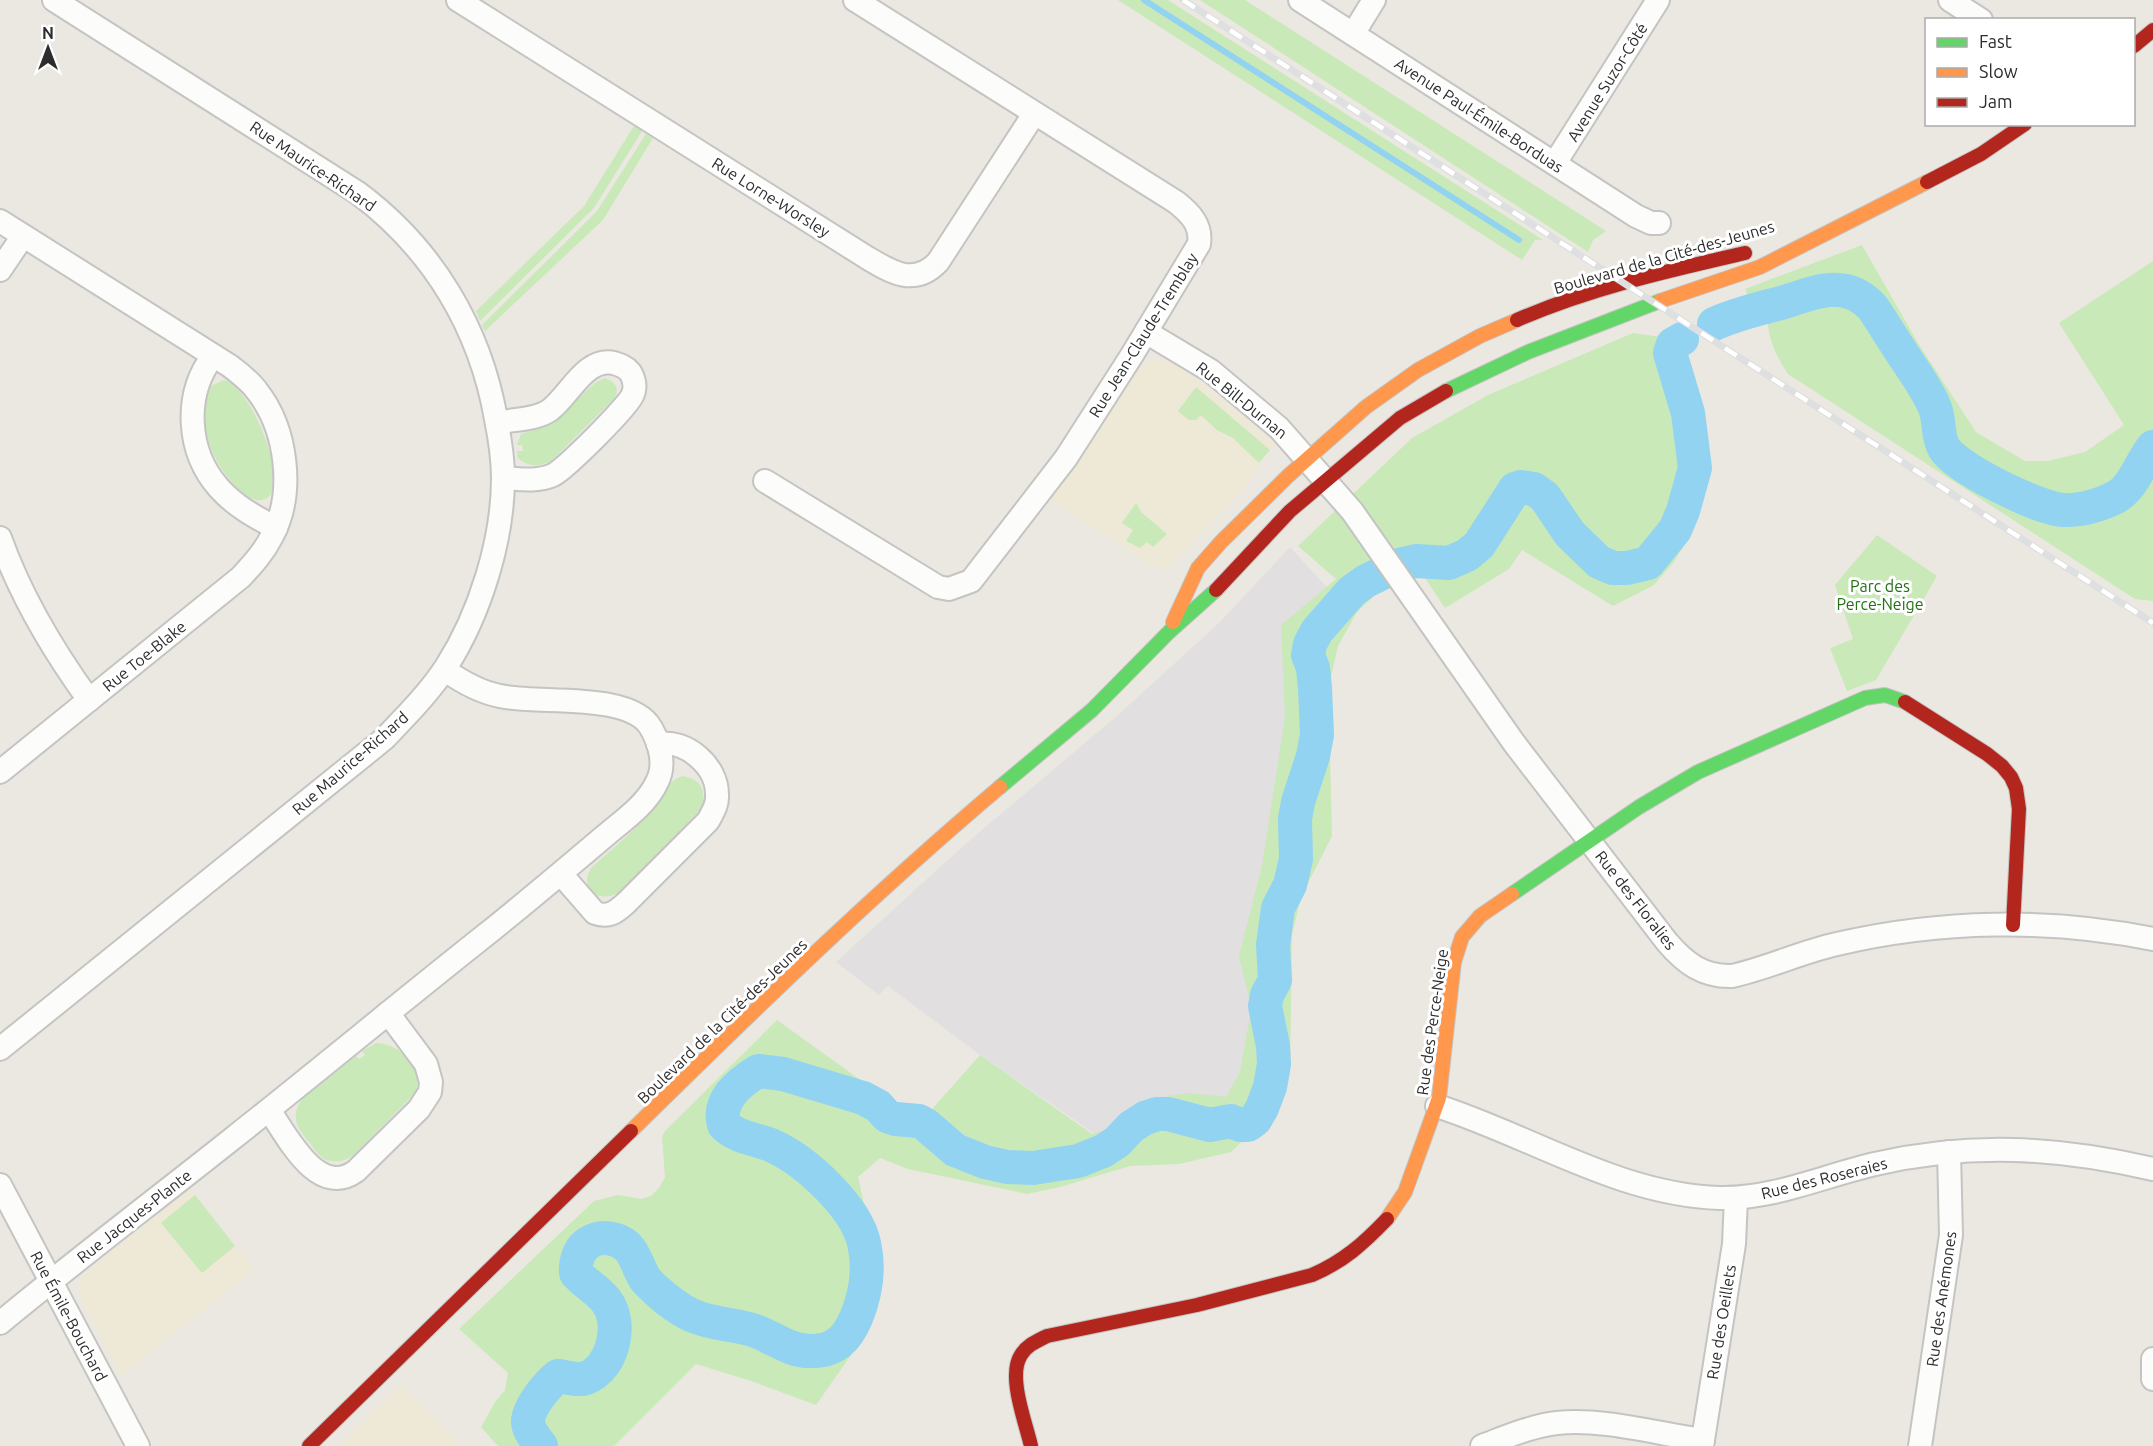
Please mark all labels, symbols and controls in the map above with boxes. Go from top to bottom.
north arrow [18,18,78,78]
legend [1925,18,2135,126]
street label: Avenue Suzor-Côté [1563,19,1651,145]
text: N [42,24,54,42]
text: Fast [1979,31,2012,51]
street label: Avenue Paul-Émile-Borduas [1392,52,1568,176]
text: Slow [1979,61,2018,81]
text: Jam [1979,91,2013,111]
street label: Rue Maurice-Richard [247,117,379,215]
street label: Rue Lorne-Worsley [709,153,833,241]
street label: Boulevard de la Cité-des-Jeunes [1552,217,1776,297]
street label: Rue Jean-Claude-Tremblay [1085,249,1201,421]
street label: Rue Bill-Durnan [1193,358,1291,442]
park label: Parc des Perce-Neige [1836,577,1924,613]
street label: Rue Toe-Blake [99,617,189,695]
street label: Rue Maurice-Richard [288,708,412,818]
street label: Rue des Floralies [1592,847,1680,953]
street label: Boulevard de la Cité-des-Jeunes [634,935,810,1107]
street label: Rue des Perce-Neige [1413,948,1451,1096]
street label: Rue des Roseraies [1759,1154,1889,1202]
street label: Rue Jacques-Plante [73,1166,195,1266]
street label: Rue des Anémones [1923,1230,1959,1368]
street label: Rue Émile-Bouchard [27,1247,113,1384]
street label: Rue des Oeillets [1703,1263,1739,1381]

